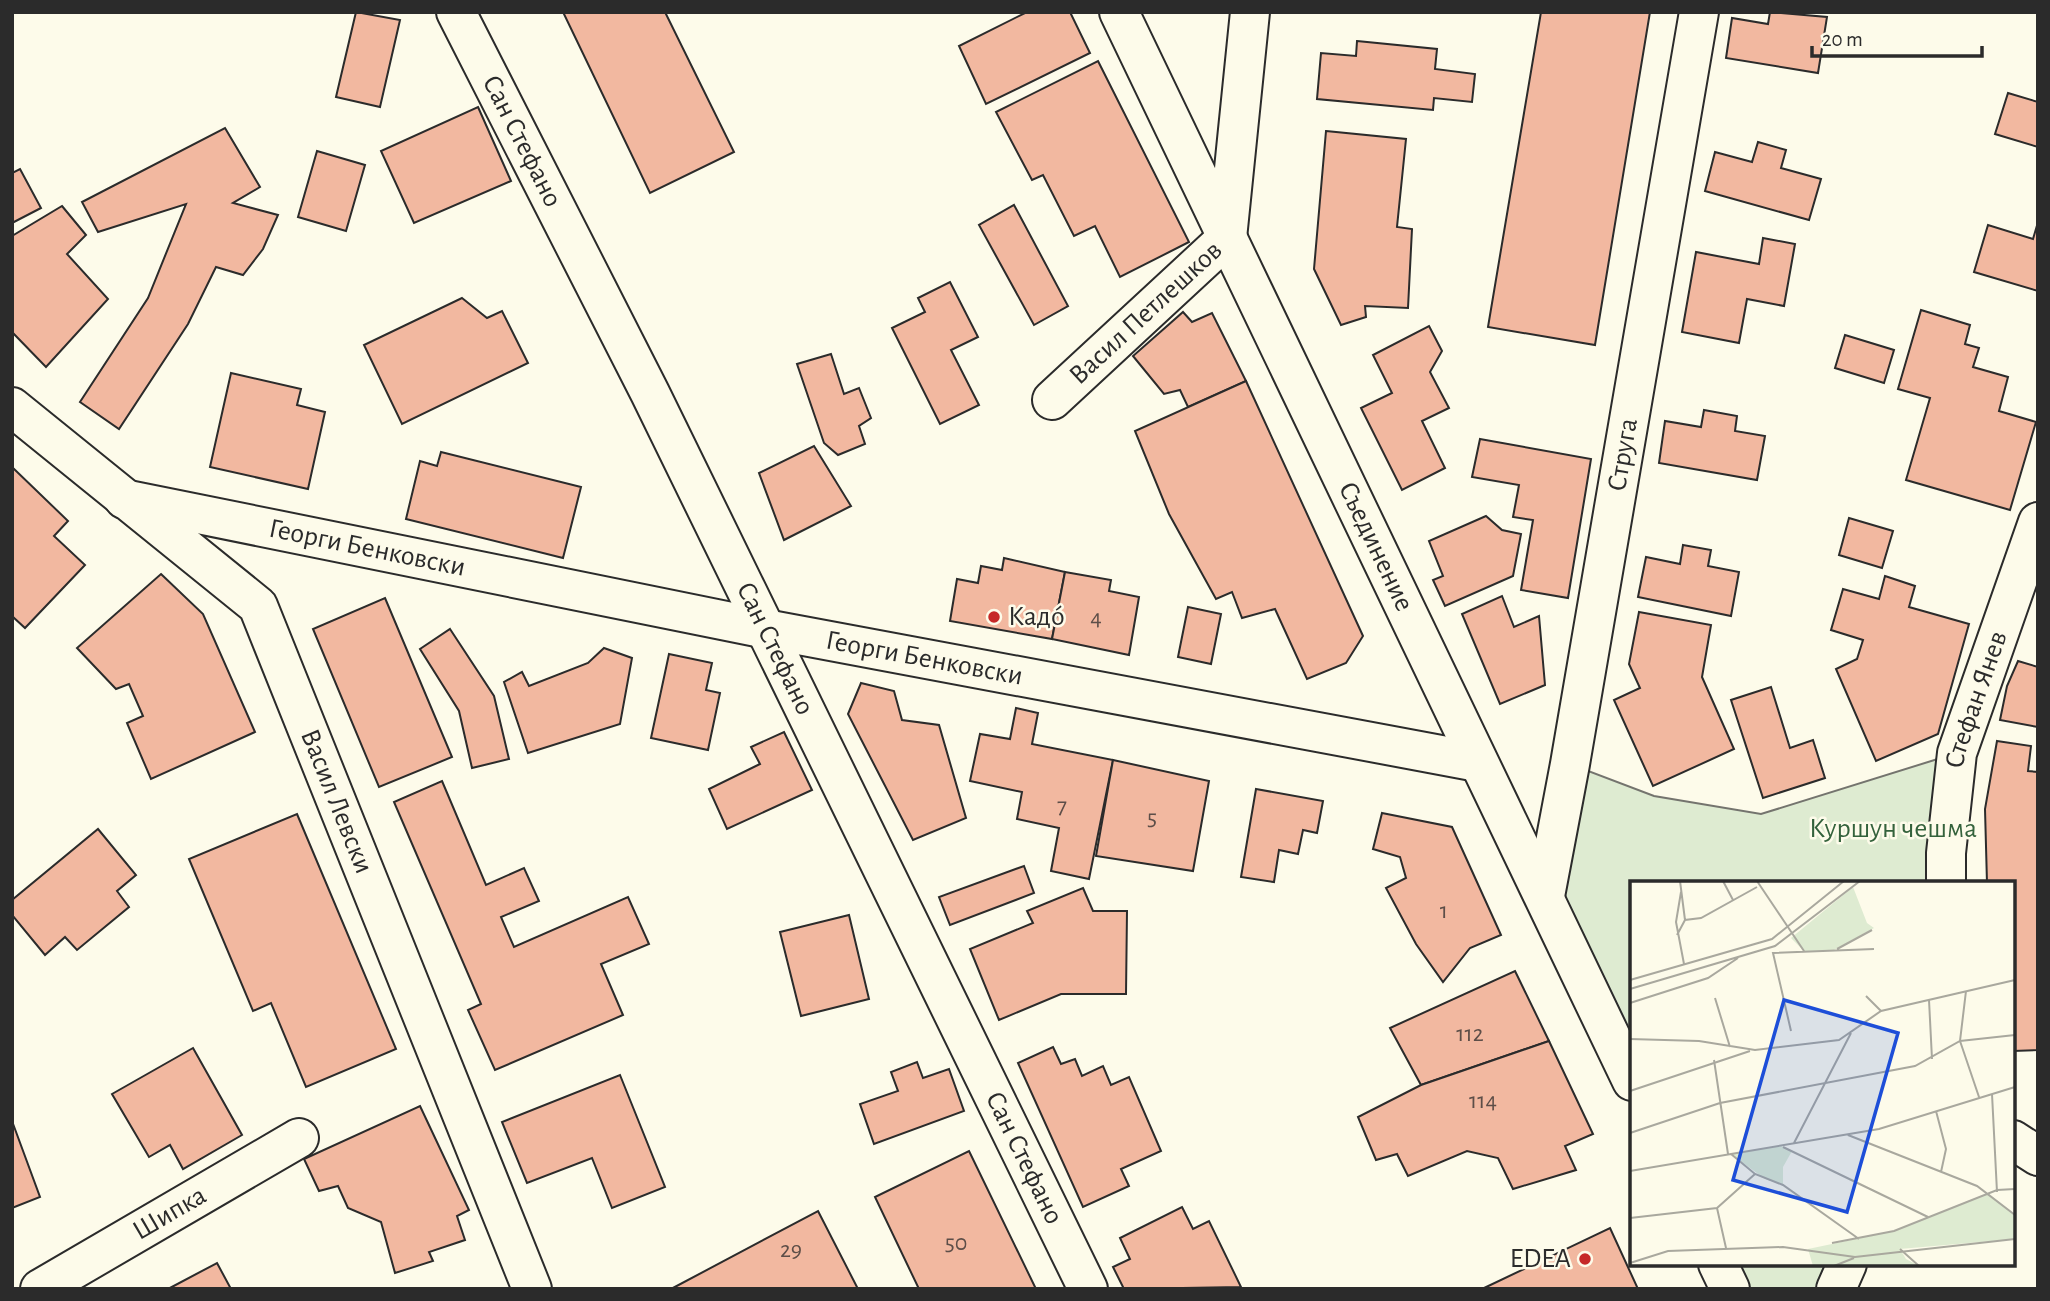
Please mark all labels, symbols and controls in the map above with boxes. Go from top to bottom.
scale bar [1812,14,1982,58]
text: 20 m [1822,29,1863,50]
street label: Сан Стефано [477,71,567,212]
street label: Васил Петлешков [1064,236,1228,390]
street label: Струга [1603,416,1643,493]
street label: Съединение [1333,478,1418,616]
street label: Георги Бенковски [266,515,468,582]
street label: Сан Стефано [731,578,819,719]
place label: Кадó [1008,603,1065,631]
house number: 4 [1090,606,1102,630]
marker: Кадó [986,609,1002,625]
street label: Георги Бенковски [823,626,1025,691]
street label: Стефан Янев [1941,627,2013,770]
street label: Васил Левски [295,725,378,878]
house number: 7 [1057,794,1067,818]
house number: 5 [1147,806,1157,830]
park label: Куршун чешма [1809,815,1977,843]
inset map [1630,881,2015,1266]
house number: 1 [1440,899,1448,923]
house number: 112 [1456,1022,1484,1046]
street label: Сан Стефано [980,1087,1068,1229]
house number: 114 [1469,1089,1497,1113]
street label: Шипка [128,1181,211,1246]
house number: 50 [945,1231,967,1255]
house number: 29 [780,1238,802,1262]
place label: EDEA [1510,1245,1571,1273]
marker: EDEA [1577,1251,1593,1267]

